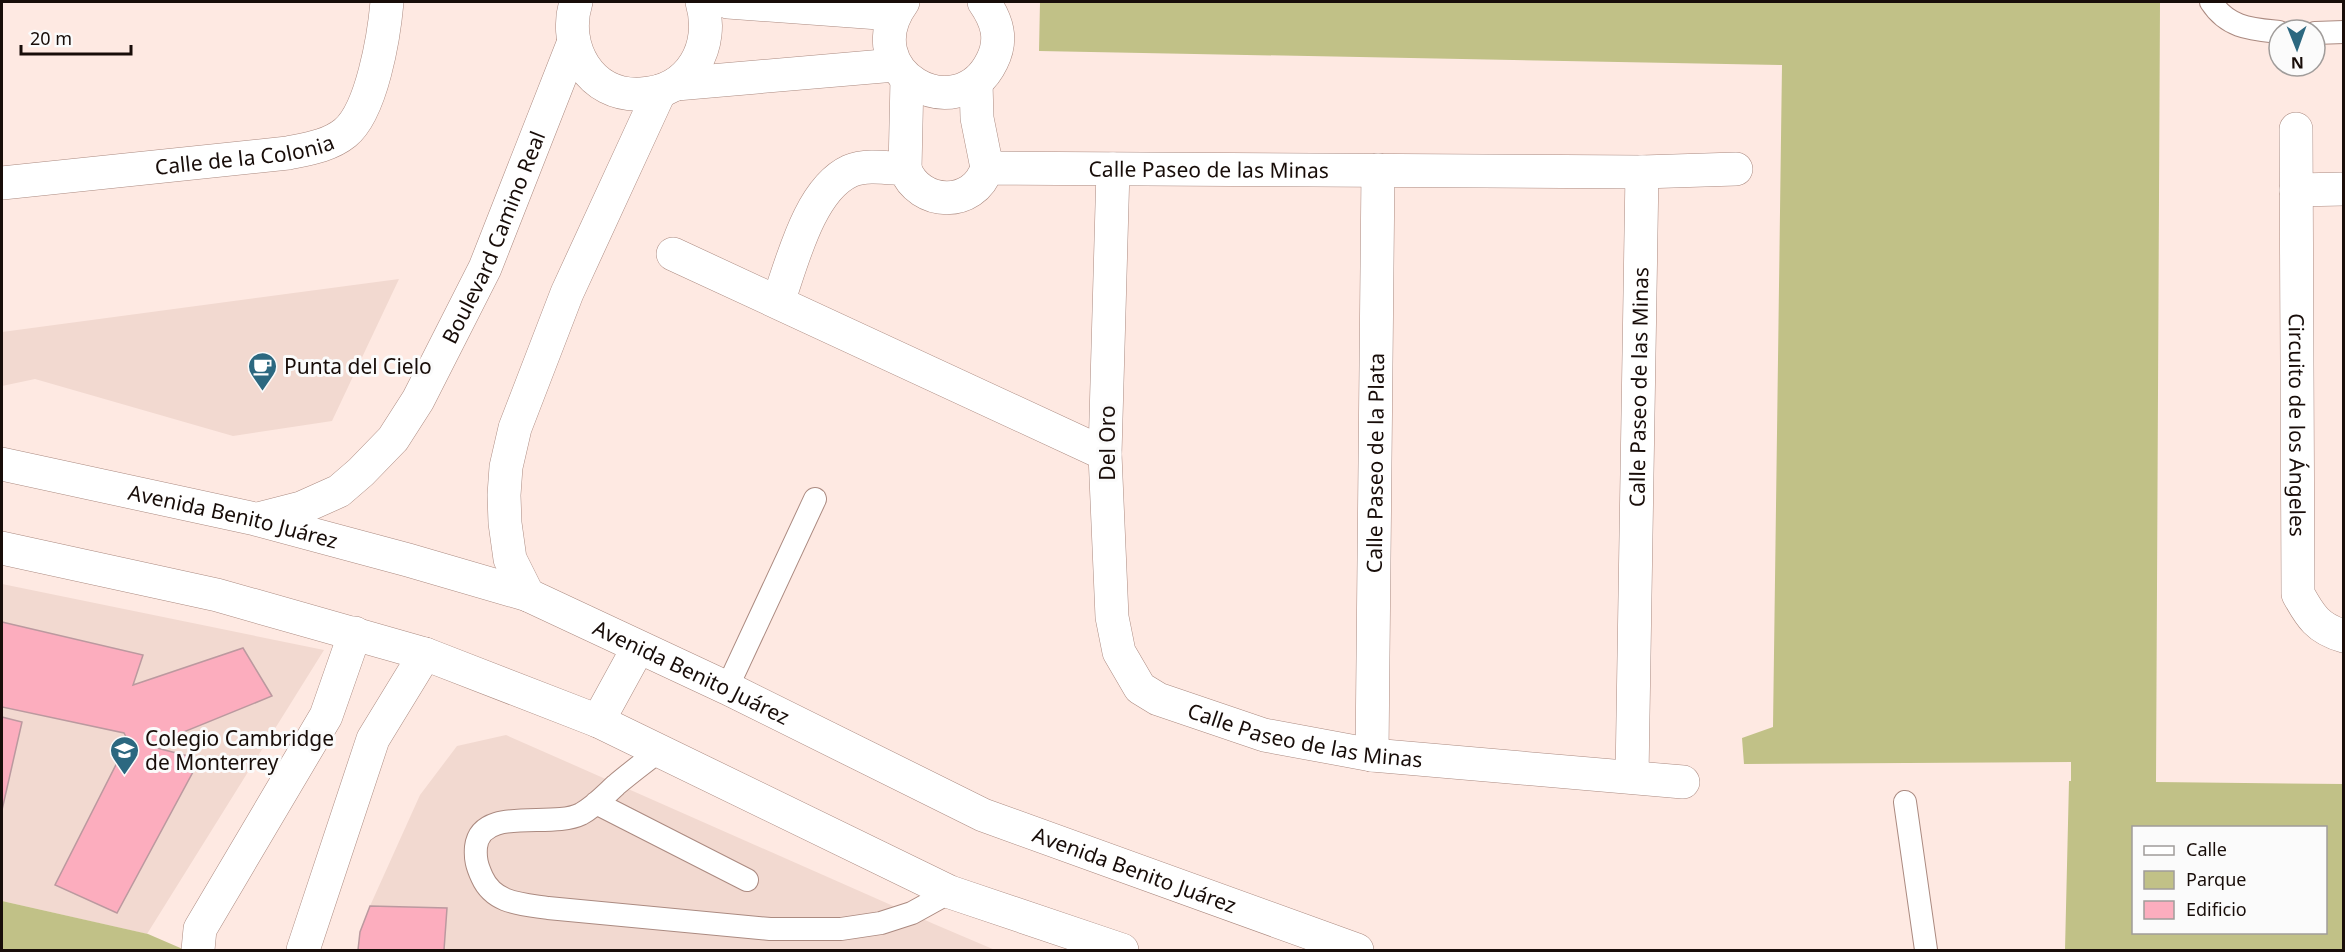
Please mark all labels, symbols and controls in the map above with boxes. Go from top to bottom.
scale bar [21,18,130,56]
north arrow [2267,18,2327,78]
text: 20 m [30,26,72,50]
text: N [2291,52,2304,74]
street label: Boulevard Camino Real [435,127,551,348]
street label: Calle de la Colonia [153,128,338,181]
street label: Calle Paseo de las Minas [1089,155,1329,184]
street label: Calle Paseo de las Minas [1622,267,1654,507]
street label: Circuito de los Ángeles [2283,313,2312,537]
cafe icon: Punta del Cielo [247,350,279,392]
place label: Punta del Cielo [284,352,432,380]
street label: Calle Paseo de la Plata [1360,353,1390,573]
street label: Del Oro [1093,405,1121,481]
street label: Avenida Benito Juárez [126,478,341,555]
street label: Avenida Benito Juárez [589,613,795,731]
street label: Calle Paseo de las Minas [1184,696,1424,773]
place label: Colegio Cambridge de Monterrey [145,724,334,776]
school or university icon: Colegio Cambridge de Monterrey [108,734,140,776]
street label: Avenida Benito Juárez [1029,820,1240,919]
legend [2132,826,2327,934]
text: Calle [2186,837,2227,861]
text: Parque [2186,867,2246,891]
text: Edificio [2186,897,2247,921]

